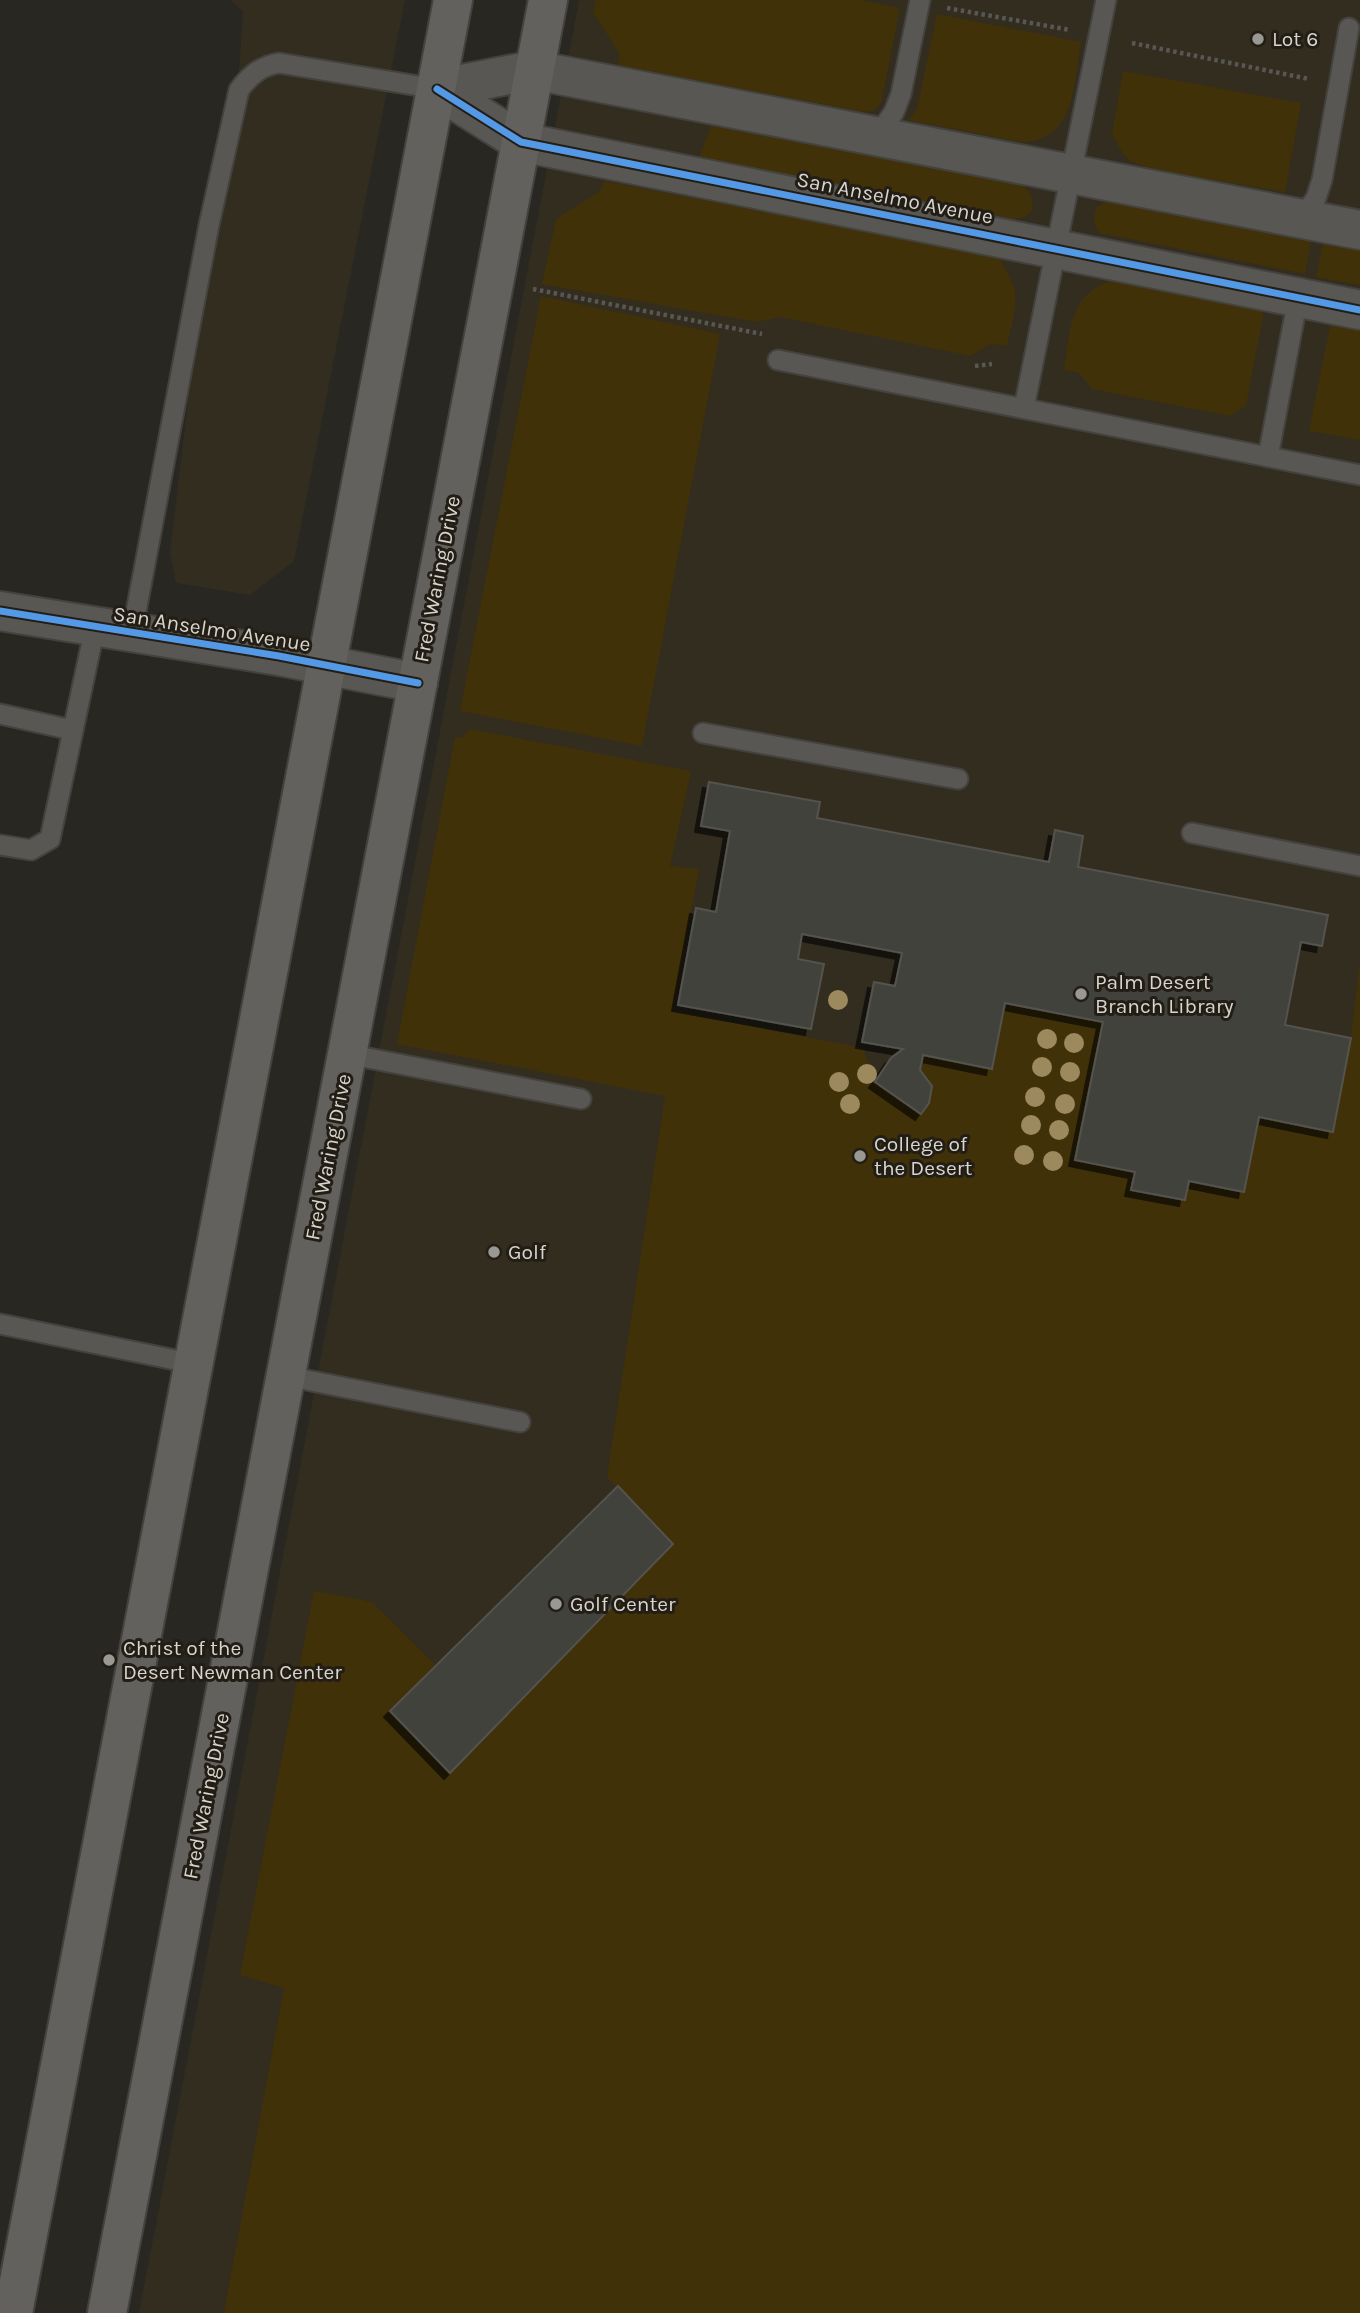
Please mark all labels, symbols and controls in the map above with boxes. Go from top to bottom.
place label: Lot 6 [1272,27,1318,51]
marker: Lot 6 [1250,31,1266,47]
street label: San Anselmo Avenue [795,167,995,229]
street label: Fred Waring Drive [409,494,465,664]
street label: San Anselmo Avenue [112,602,312,656]
place label: Palm Desert Branch Library [1095,970,1234,1018]
marker: Palm Desert Branch Library [1073,986,1089,1002]
street label: Fred Waring Drive [300,1072,356,1242]
place label: College of the Desert [874,1132,972,1180]
marker: College of the Desert [852,1148,868,1164]
place label: Golf [508,1240,547,1264]
marker: Golf [486,1244,502,1260]
place label: Golf Center [570,1592,676,1616]
marker: Golf Center [548,1596,564,1612]
place label: Christ of the Desert Newman Center [123,1636,342,1684]
marker: Christ of the Desert Newman Center [101,1652,117,1668]
street label: Fred Waring Drive [178,1711,234,1881]

